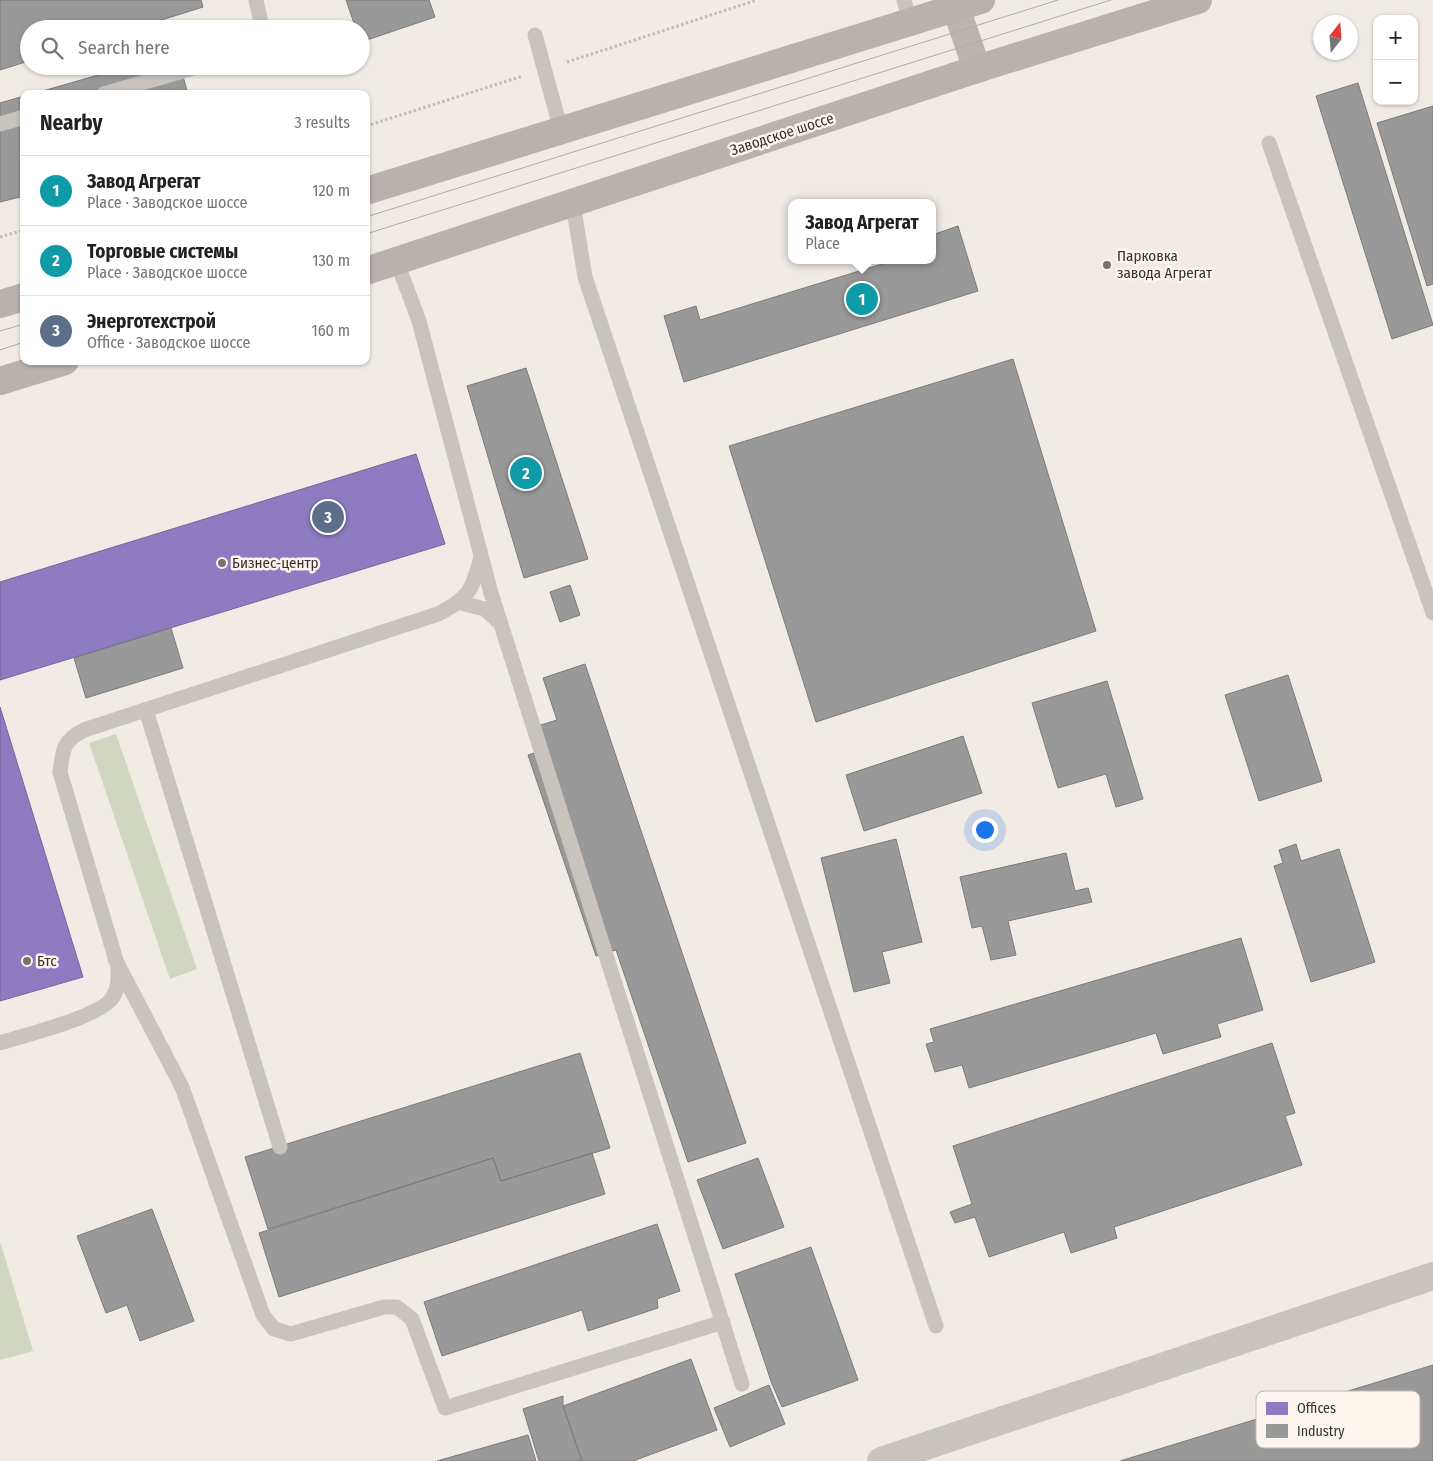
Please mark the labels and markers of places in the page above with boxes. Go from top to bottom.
place label: Парковка завода Агрегат [1117,247,1213,282]
marker: Парковка завода Агрегат [1101,259,1113,271]
pin: 1 [846,280,878,318]
pin: 2 [510,454,542,492]
pin: 3 [312,498,344,536]
place label: Бизнес-центр [232,554,319,572]
marker: Бизнес-центр [216,557,228,569]
place label: Бтс [37,952,57,970]
marker: Бтс [21,955,33,967]

